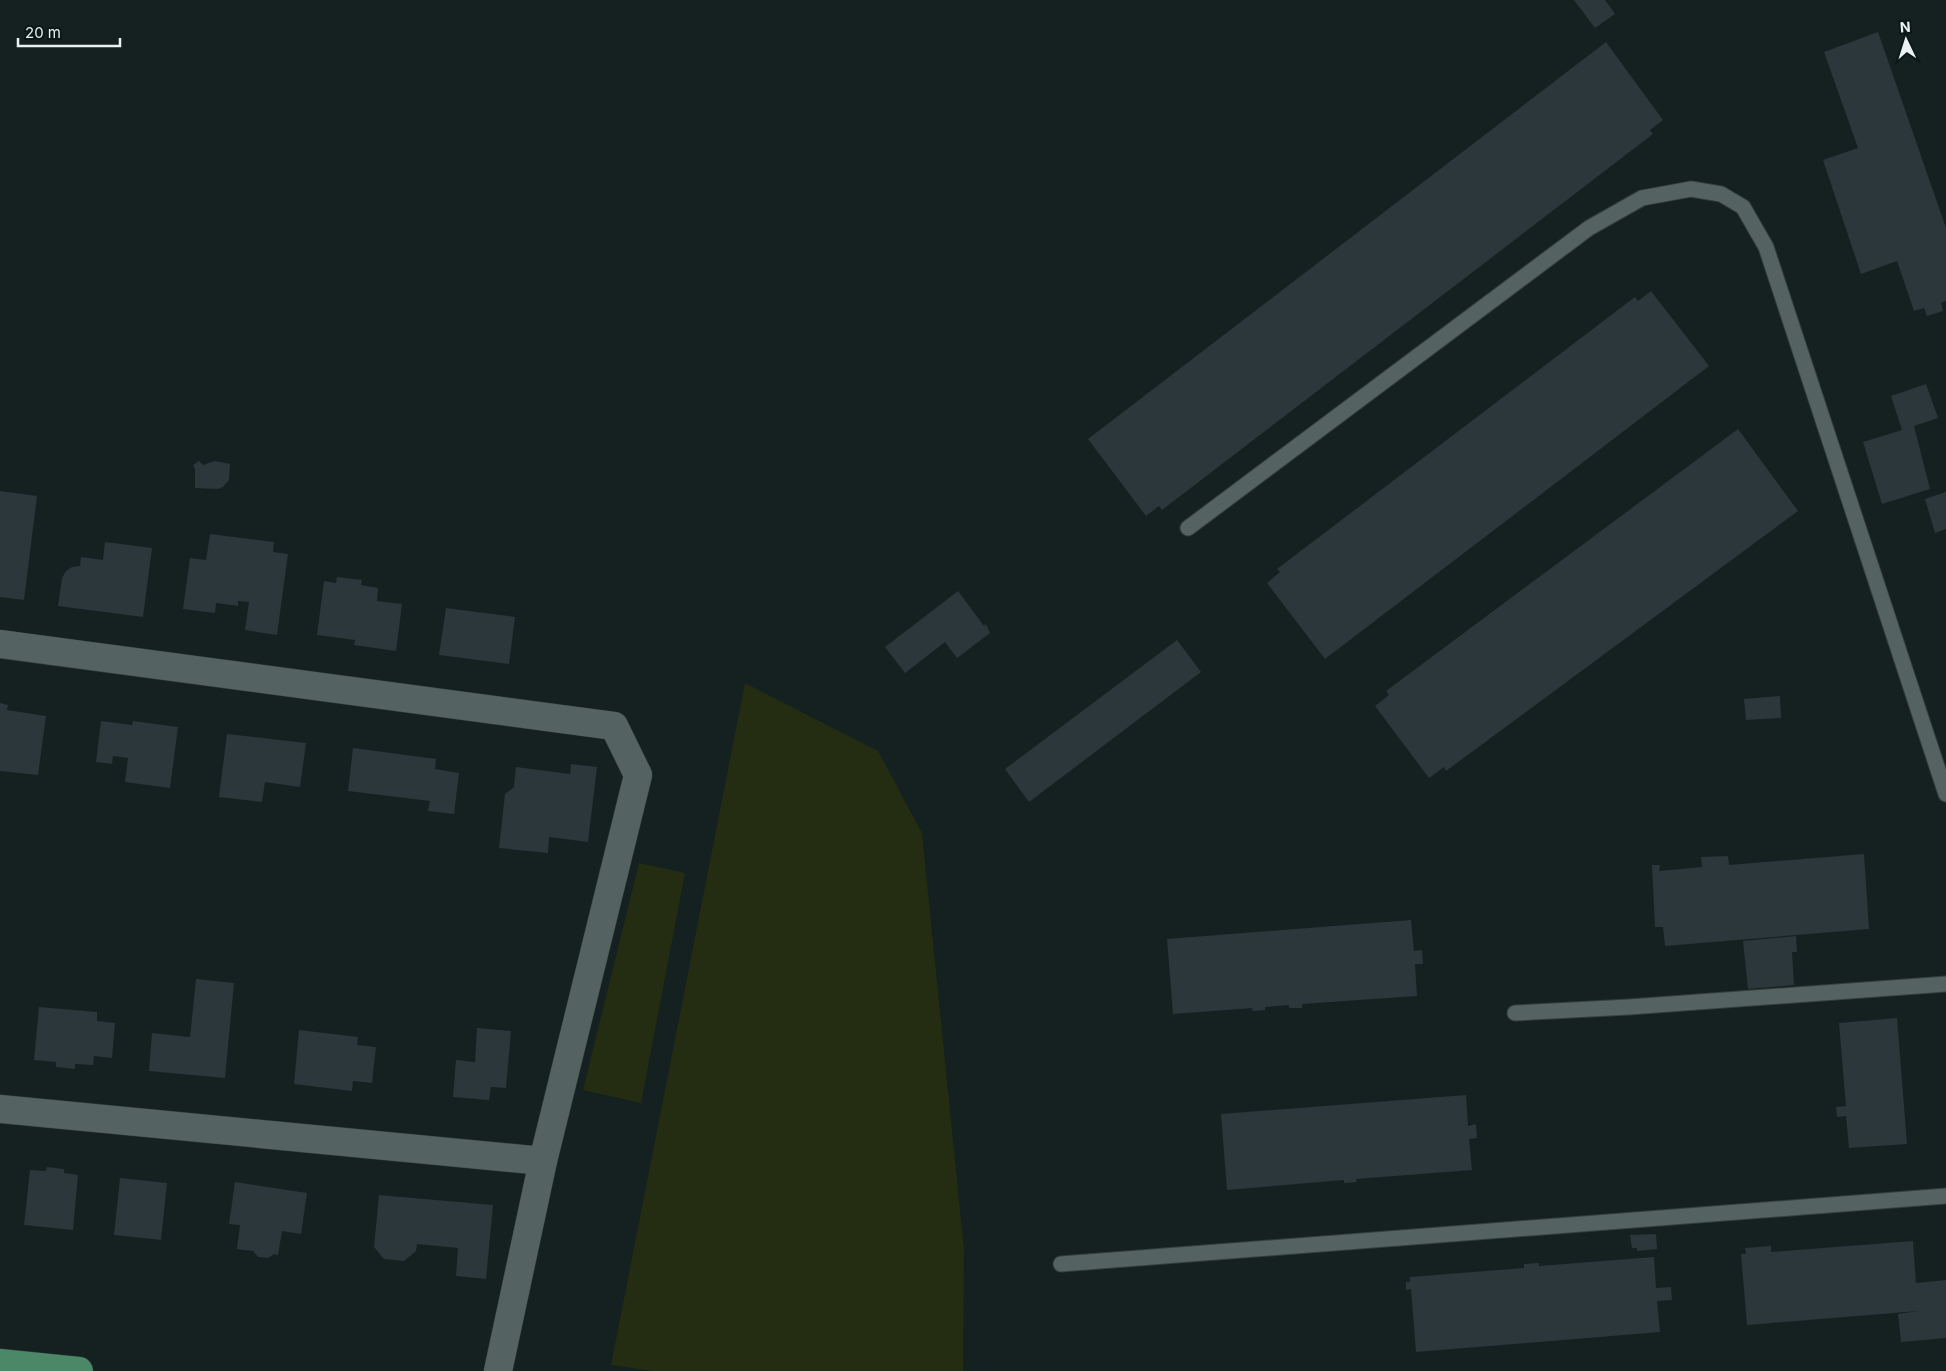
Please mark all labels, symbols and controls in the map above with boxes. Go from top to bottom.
scale bar [18,15,120,47]
north arrow [1881,15,1931,65]
text: N [1899,18,1911,35]
text: 20 m [25,23,61,42]

